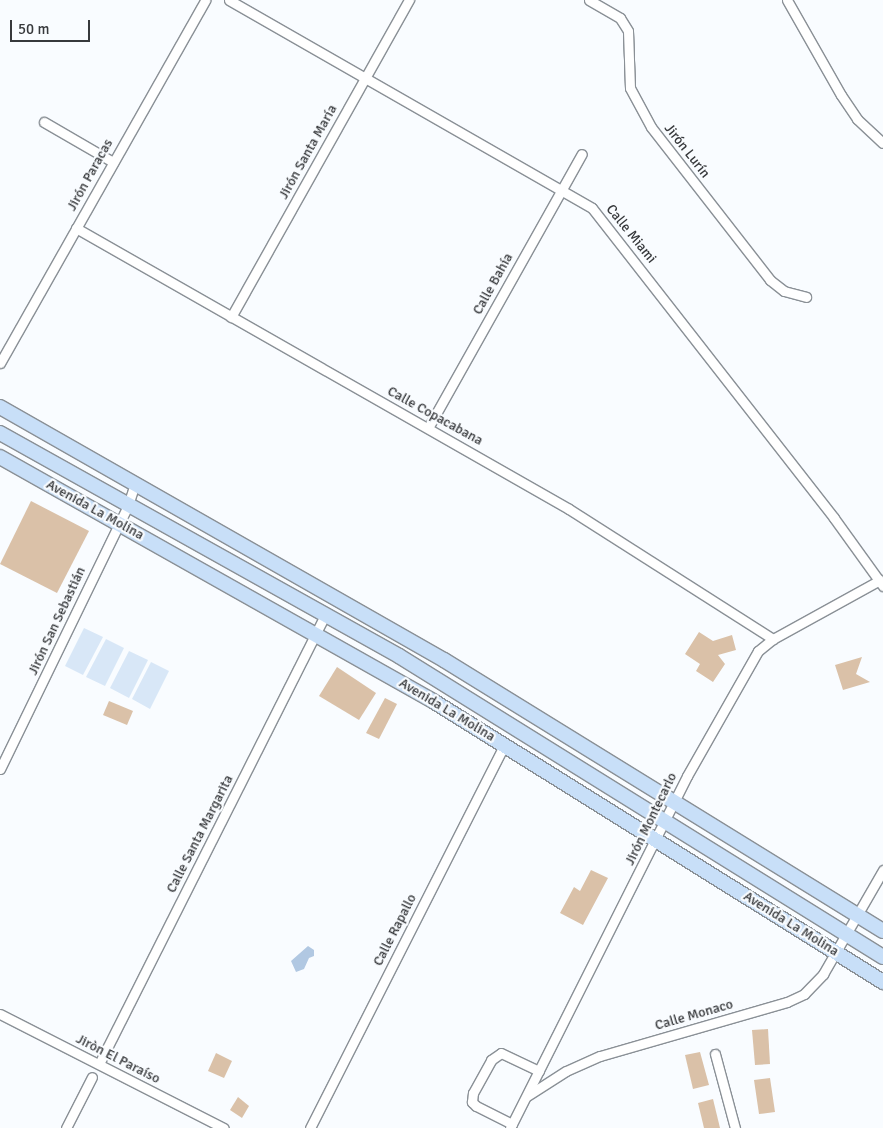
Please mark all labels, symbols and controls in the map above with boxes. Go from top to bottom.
scale bar [12,10,92,42]
text: 50 m [18,20,49,38]
street label: Jirón Santa María [275,102,341,202]
street label: Jirón Lurín [661,120,713,182]
street label: Jirón Paracas [63,136,117,214]
street label: Calle Miami [602,201,660,267]
street label: Calle Bahía [469,250,517,318]
street label: Calle Copacabana [384,383,486,449]
street label: Avenida La Molina [43,476,147,544]
street label: Jirón San Sebastián [25,564,89,678]
street label: Avenida La Molina [396,675,498,745]
street label: Jirón Montecarlo [621,770,681,868]
street label: Calle Santa Margarita [163,772,237,896]
street label: Avenida La Molina [740,888,842,960]
street label: Calle Rapallo [370,891,420,969]
street label: Calle Monaco [653,996,735,1034]
street label: Jiròn El Paraíso [73,1031,163,1087]

